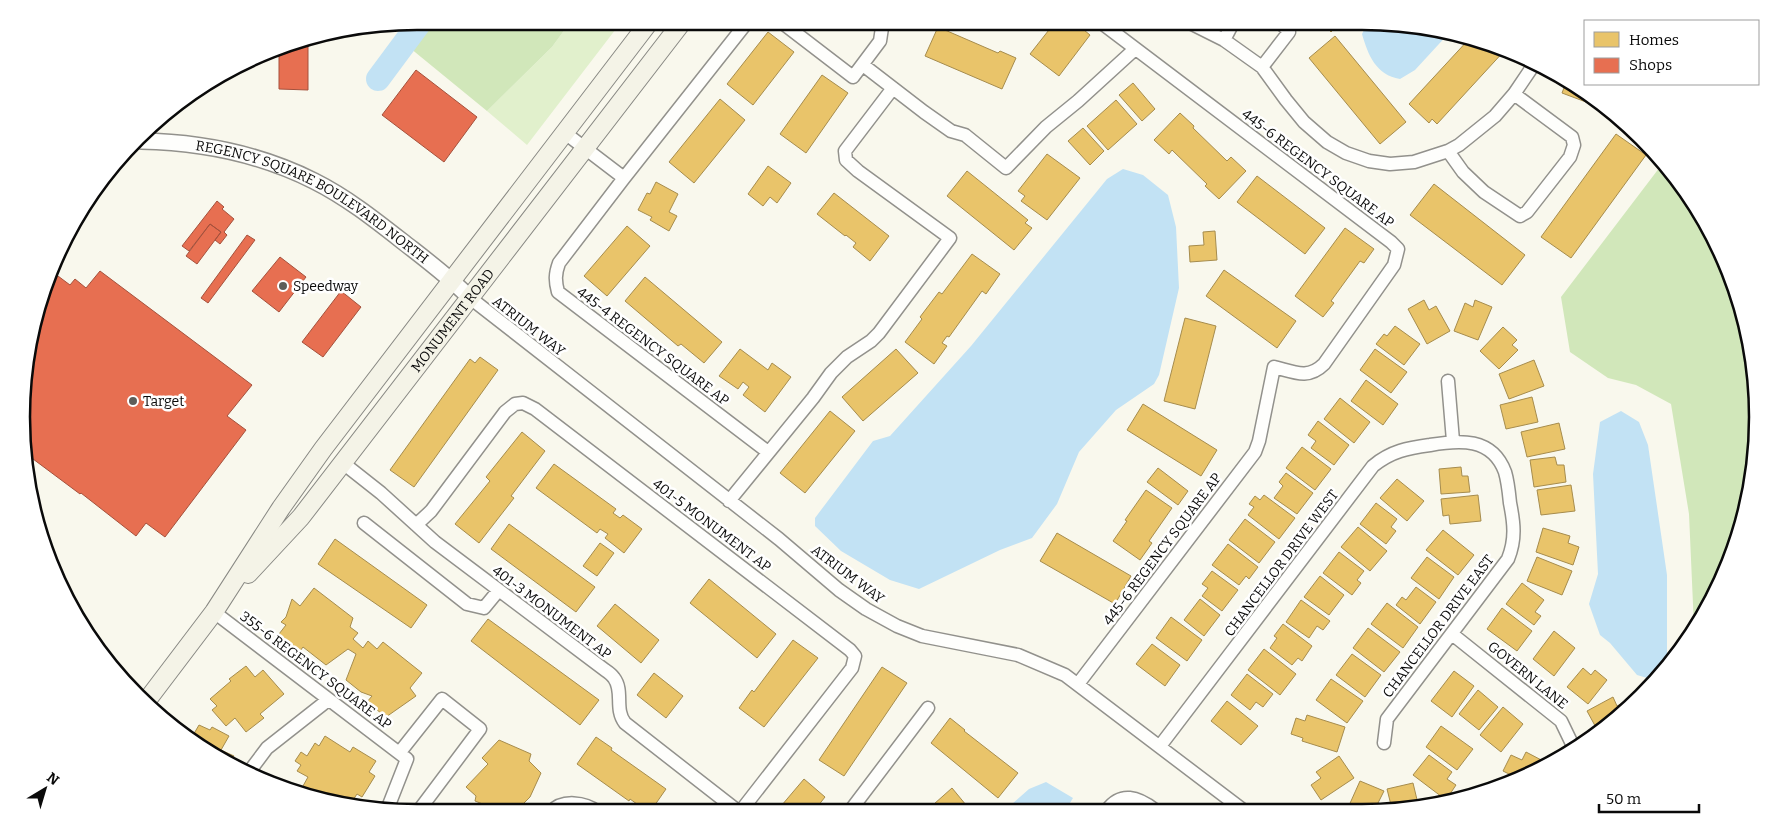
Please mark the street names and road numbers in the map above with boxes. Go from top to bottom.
street label: 445-6 REGENCY SQUARE AP [1238,106,1397,231]
street label: REGENCY SQUARE BOULEVARD NORTH [194,137,432,267]
street label: MONUMENT ROAD [408,266,498,376]
street label: 445-4 REGENCY SQUARE AP [573,284,732,409]
street label: ATRIUM WAY [489,293,568,360]
street label: 445-6 REGENCY SQUARE AP [1100,470,1225,629]
street label: 401-5 MONUMENT AP [649,475,774,576]
street label: CHANCELLOR DRIVE WEST [1221,487,1342,640]
street label: ATRIUM WAY [808,541,888,607]
street label: CHANCELLOR DRIVE EAST [1379,552,1498,701]
street label: 401-3 MONUMENT AP [489,562,615,663]
street label: 355-6 REGENCY SQUARE AP [237,608,395,733]
street label: GOVERN LANE [1484,638,1571,713]

